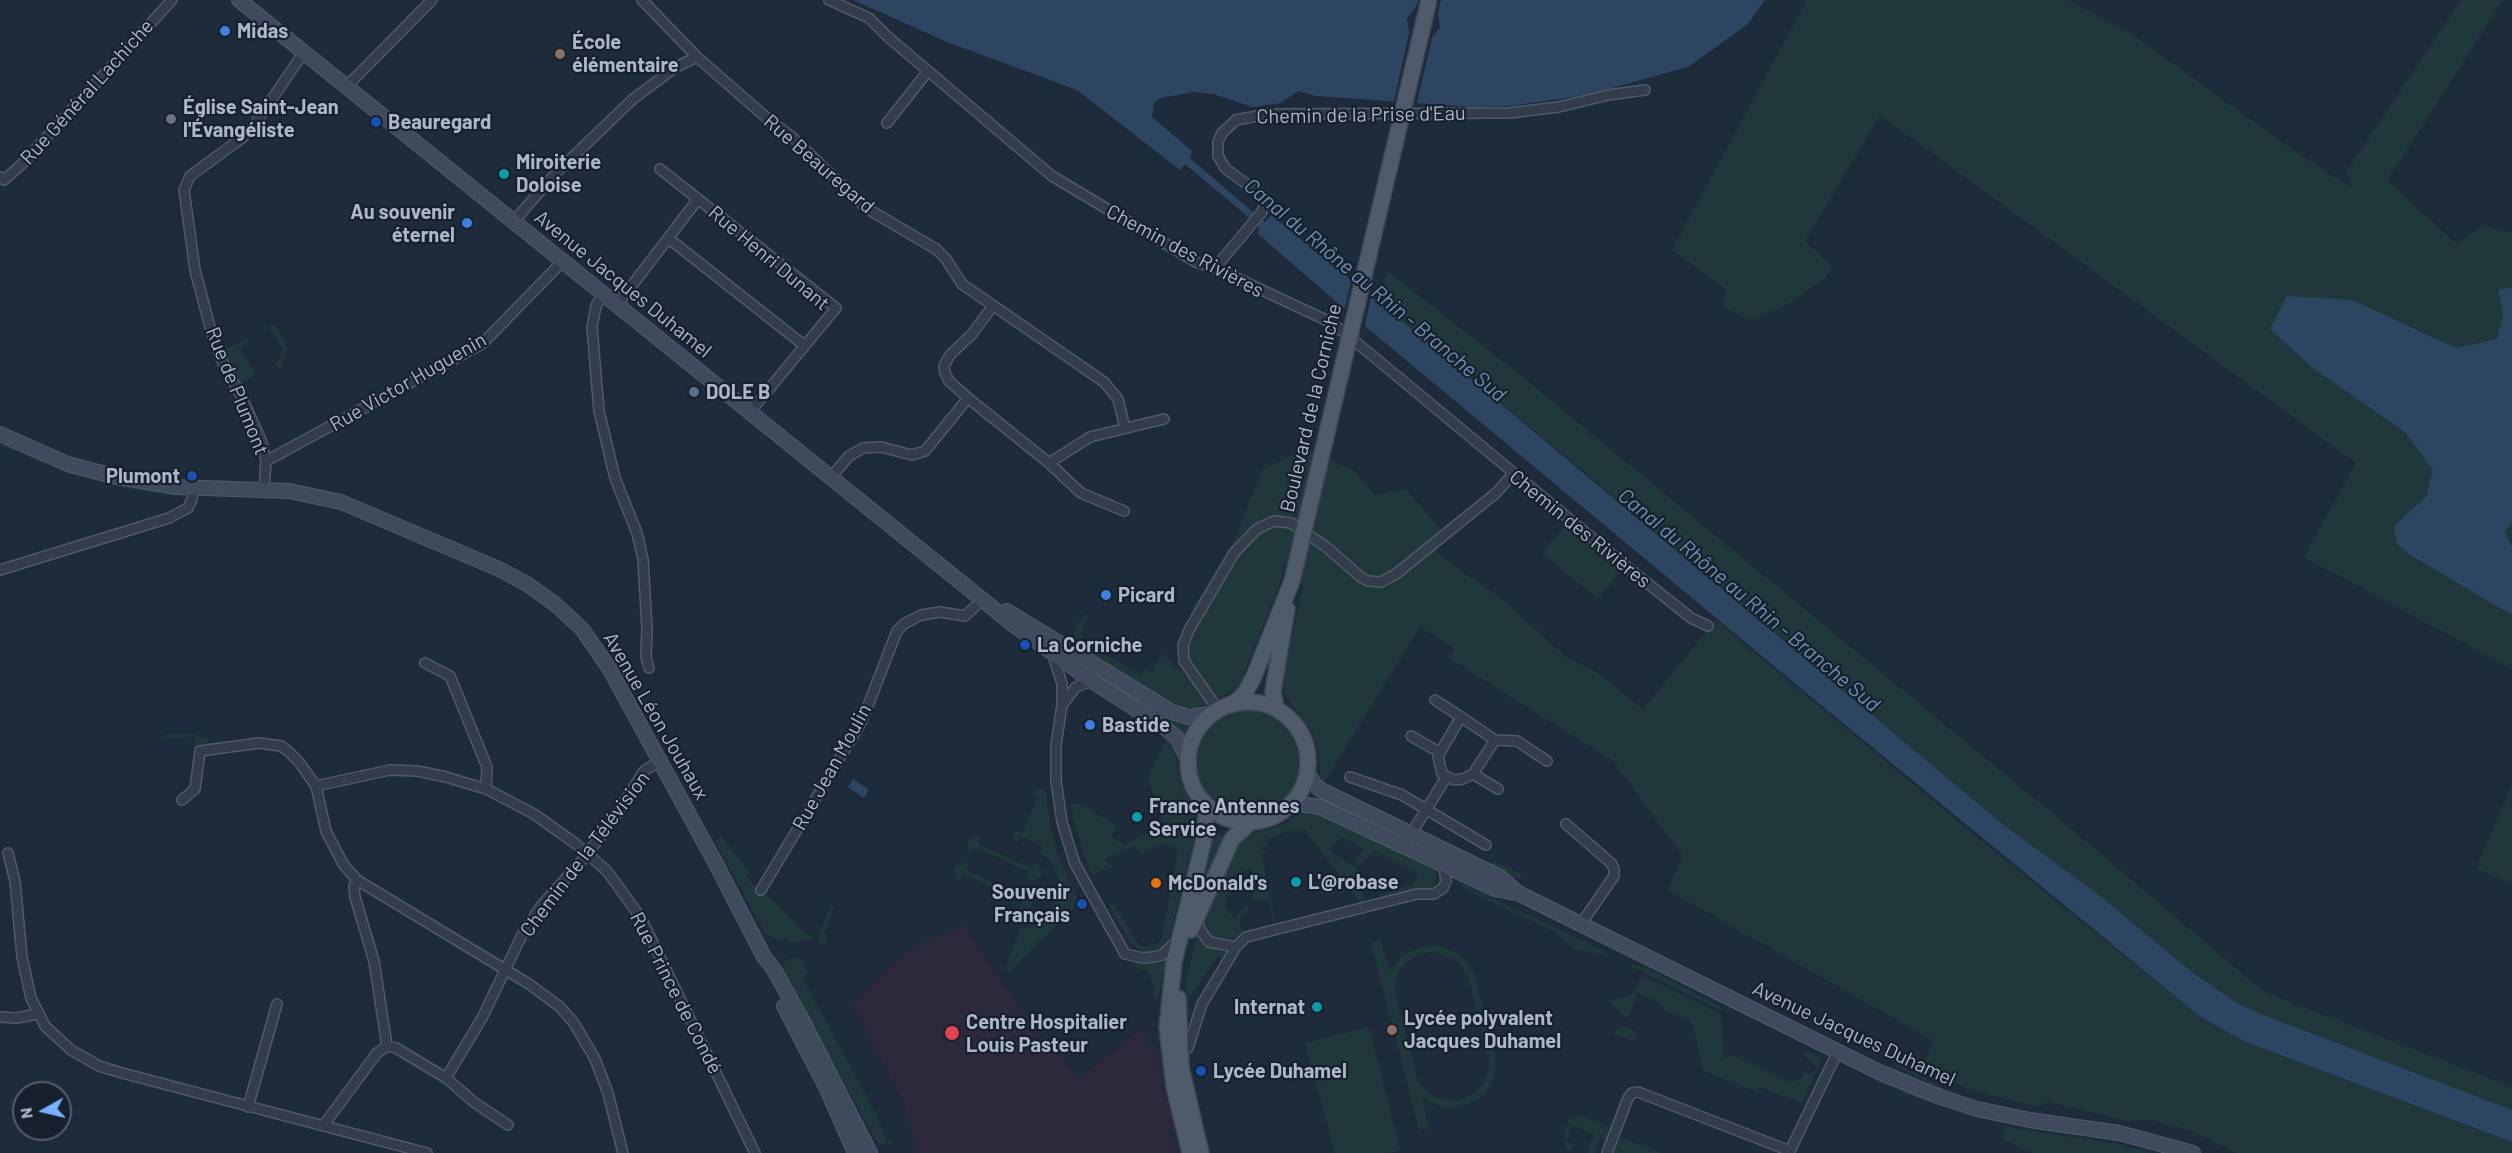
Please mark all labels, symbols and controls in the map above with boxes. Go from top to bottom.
street label: Rue Général Lachiche [15,14,159,170]
place label: Midas [237,19,288,43]
marker: Midas [218,24,232,38]
place label: École élémentaire [572,30,679,77]
marker: École élémentaire [553,47,567,61]
place label: Église Saint-Jean l'Évangéliste [183,95,339,142]
street label: Chemin de la Prise d'Eau [1256,101,1466,129]
place label: Beauregard [388,110,491,134]
street label: Rue Beauregard [759,110,879,218]
marker: Église Saint-Jean l'Évangéliste [164,112,178,126]
marker: Beauregard [369,115,383,129]
place label: Miroiterie Doloise [516,150,601,197]
marker: Miroiterie Doloise [497,167,511,181]
water label: Canal du Rhône au Rhin - Branche Sud [1239,173,1511,407]
street label: Chemin des Rivières [1102,199,1268,303]
place label: Au souvenir éternel [350,200,455,247]
street label: Rue Henri Dunant [704,200,834,316]
street label: Avenue Jacques Duhamel [530,205,716,363]
marker: Au souvenir éternel [460,216,474,230]
street label: Boulevard de la Corniche [1275,302,1347,514]
street label: Rue de Plumont [200,324,274,458]
street label: Rue Victor Huguenin [326,327,490,437]
place label: DOLE B [706,380,770,404]
marker: DOLE B [687,385,701,399]
place label: Plumont [106,464,180,488]
street label: Chemin des Rivières [1505,465,1655,593]
marker: Plumont [185,469,199,483]
water label: Canal du Rhône au Rhin - Branche Sud [1613,483,1885,717]
place label: Picard [1118,583,1175,607]
marker: Picard [1099,588,1113,602]
street label: Avenue Léon Jouhaux [598,628,714,804]
place label: La Corniche [1037,633,1143,657]
marker: La Corniche [1018,638,1032,652]
street label: Rue Jean Moulin [787,699,877,835]
place label: Bastide [1102,713,1170,737]
marker: Bastide [1083,718,1097,732]
street label: Chemin de la Télévision [515,767,655,941]
place label: France Antennes Service [1149,794,1300,841]
marker: France Antennes Service [1130,810,1144,824]
place label: L'@robase [1308,870,1399,894]
place label: McDonald's [1168,871,1267,895]
marker: L'@robase [1289,875,1303,889]
marker: McDonald's [1149,876,1163,890]
place label: Souvenir Français [992,880,1070,927]
marker: Souvenir Français [1075,897,1089,911]
street label: Rue Prince de Condé [625,908,727,1078]
street label: Avenue Jacques Duhamel [1749,976,1959,1092]
place label: Internat [1234,995,1305,1019]
marker: Internat [1310,1000,1324,1014]
place label: Lycée polyvalent Jacques Duhamel [1404,1006,1561,1053]
place label: Centre Hospitalier Louis Pasteur [966,1010,1127,1057]
marker: Lycée polyvalent Jacques Duhamel [1385,1023,1399,1037]
marker: Centre Hospitalier Louis Pasteur [943,1024,961,1042]
place label: Lycée Duhamel [1213,1059,1347,1083]
marker: Lycée Duhamel [1194,1064,1208,1078]
north arrow [12,1081,72,1141]
text: N [16,1107,36,1120]

